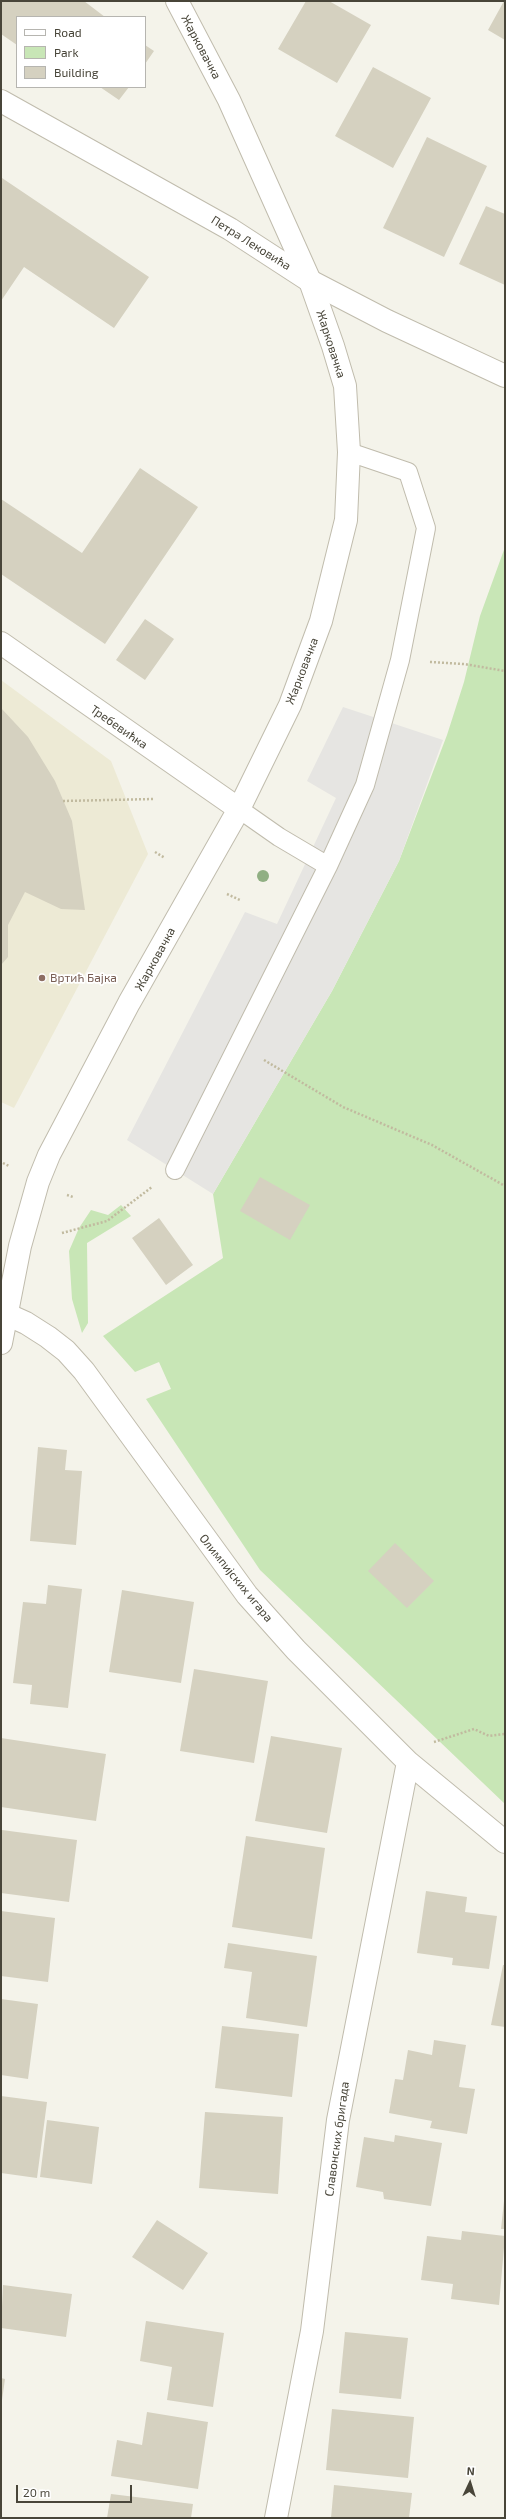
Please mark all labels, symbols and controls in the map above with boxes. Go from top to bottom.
street label: Жарковачка [178,13,224,81]
legend [16,16,146,88]
text: Road [54,25,82,39]
text: Park [54,45,79,59]
text: Building [54,65,98,79]
street label: Петра Лековића [208,213,294,273]
street label: Жарковачка [313,308,349,380]
street label: Жарковачка [283,636,321,706]
street label: Требевићка [88,702,150,752]
street label: Жарковачка [132,925,178,993]
place label: Вртић Бајка [50,971,117,985]
marker: Вртић Бајка [37,973,47,983]
street label: Олимпијских игара [196,1531,276,1625]
street label: Славонских бригада [322,2081,352,2197]
north arrow [450,2463,490,2503]
text: N [466,2464,475,2477]
scale bar [18,2477,134,2503]
text: 20 m [23,2485,50,2499]

